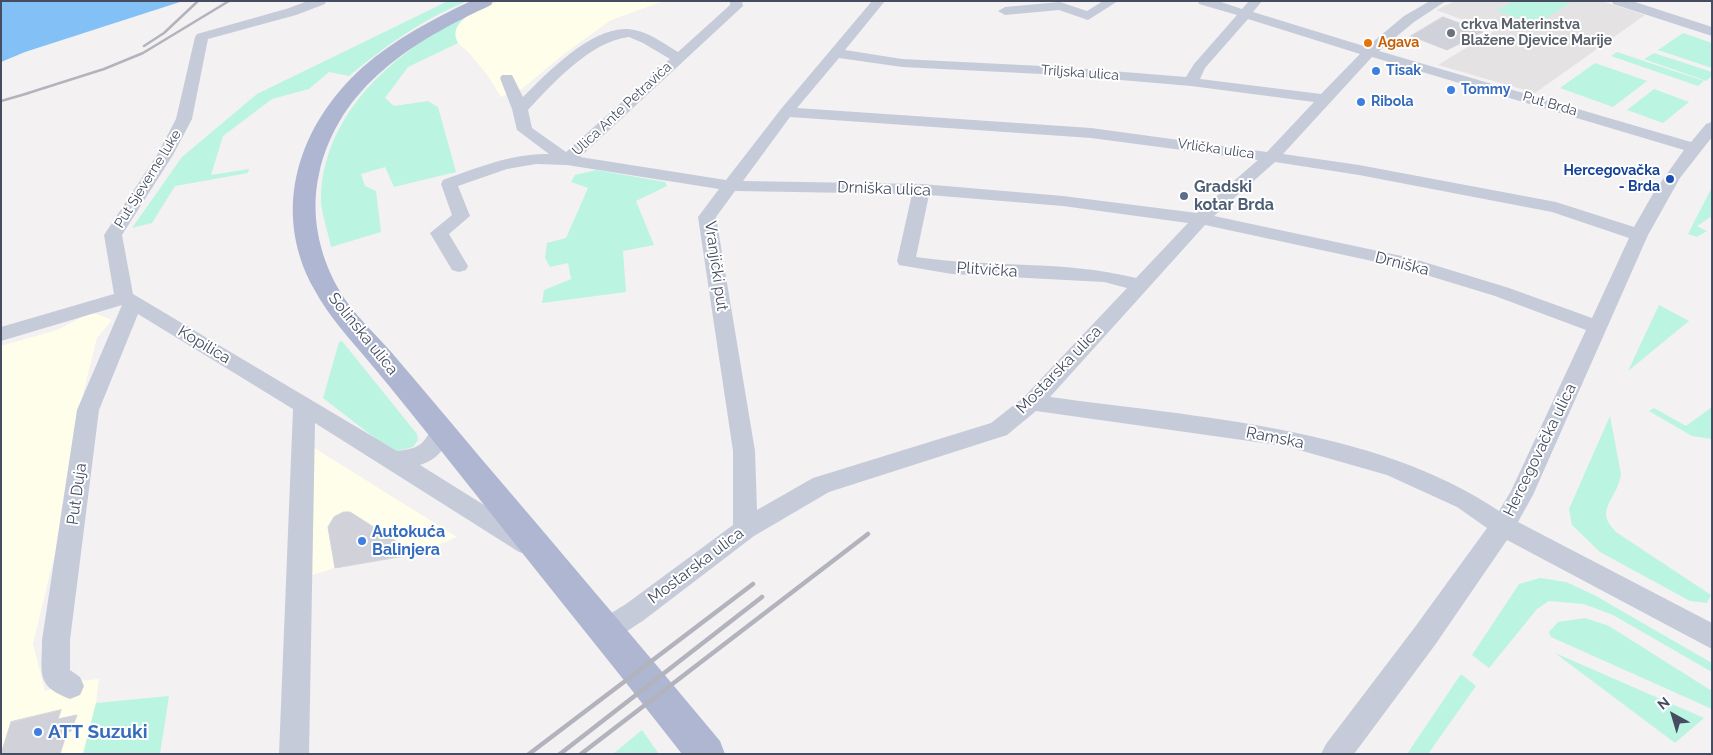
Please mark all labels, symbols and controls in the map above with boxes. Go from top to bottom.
place label: crkva Materinstva Blažene Djevice Marije [1461,17,1612,49]
marker: crkva Materinstva Blažene Djevice Marije [1445,27,1457,39]
place label: Agava [1378,35,1419,51]
marker: Agava [1362,37,1374,49]
street label: Ulica Ante Petravića [569,59,675,159]
street label: Triljska ulica [1040,62,1120,84]
place label: Tisak [1386,63,1421,79]
marker: Tisak [1370,65,1382,77]
place label: Tommy [1461,82,1510,98]
marker: Tommy [1445,84,1457,96]
street label: Put Brda [1521,88,1579,120]
place label: Ribola [1371,94,1414,110]
marker: Ribola [1355,96,1367,108]
street label: Put Sjeverne luke [111,127,185,231]
street label: Vrlička ulica [1176,135,1256,163]
place label: Hercegovačka - Brda [1563,163,1660,196]
marker: Hercegovačka - Brda [1664,173,1676,185]
place label: Gradski kotar Brda [1194,177,1274,215]
street label: Drniška ulica [837,178,931,200]
marker: Gradski kotar Brda [1178,190,1190,202]
street label: Vranjički put [700,220,732,312]
street label: Drniška [1373,248,1431,280]
street label: Plitvička [956,258,1018,282]
street label: Solinska ulica [324,289,402,379]
street label: Kopilica [174,322,234,368]
street label: Mostarska ulica [1012,322,1106,418]
street label: Hercegovačka ulica [1499,380,1581,520]
street label: Ramska [1244,423,1306,453]
street label: Put Duja [63,462,91,526]
place label: Autokuća Balinjera [372,522,445,560]
street label: Mostarska ulica [644,524,748,608]
marker: Autokuća Balinjera [356,535,368,547]
north arrow [1648,690,1698,740]
text: N [1654,694,1673,713]
place label: ATT Suzuki [48,721,147,743]
marker: ATT Suzuki [32,726,44,738]

